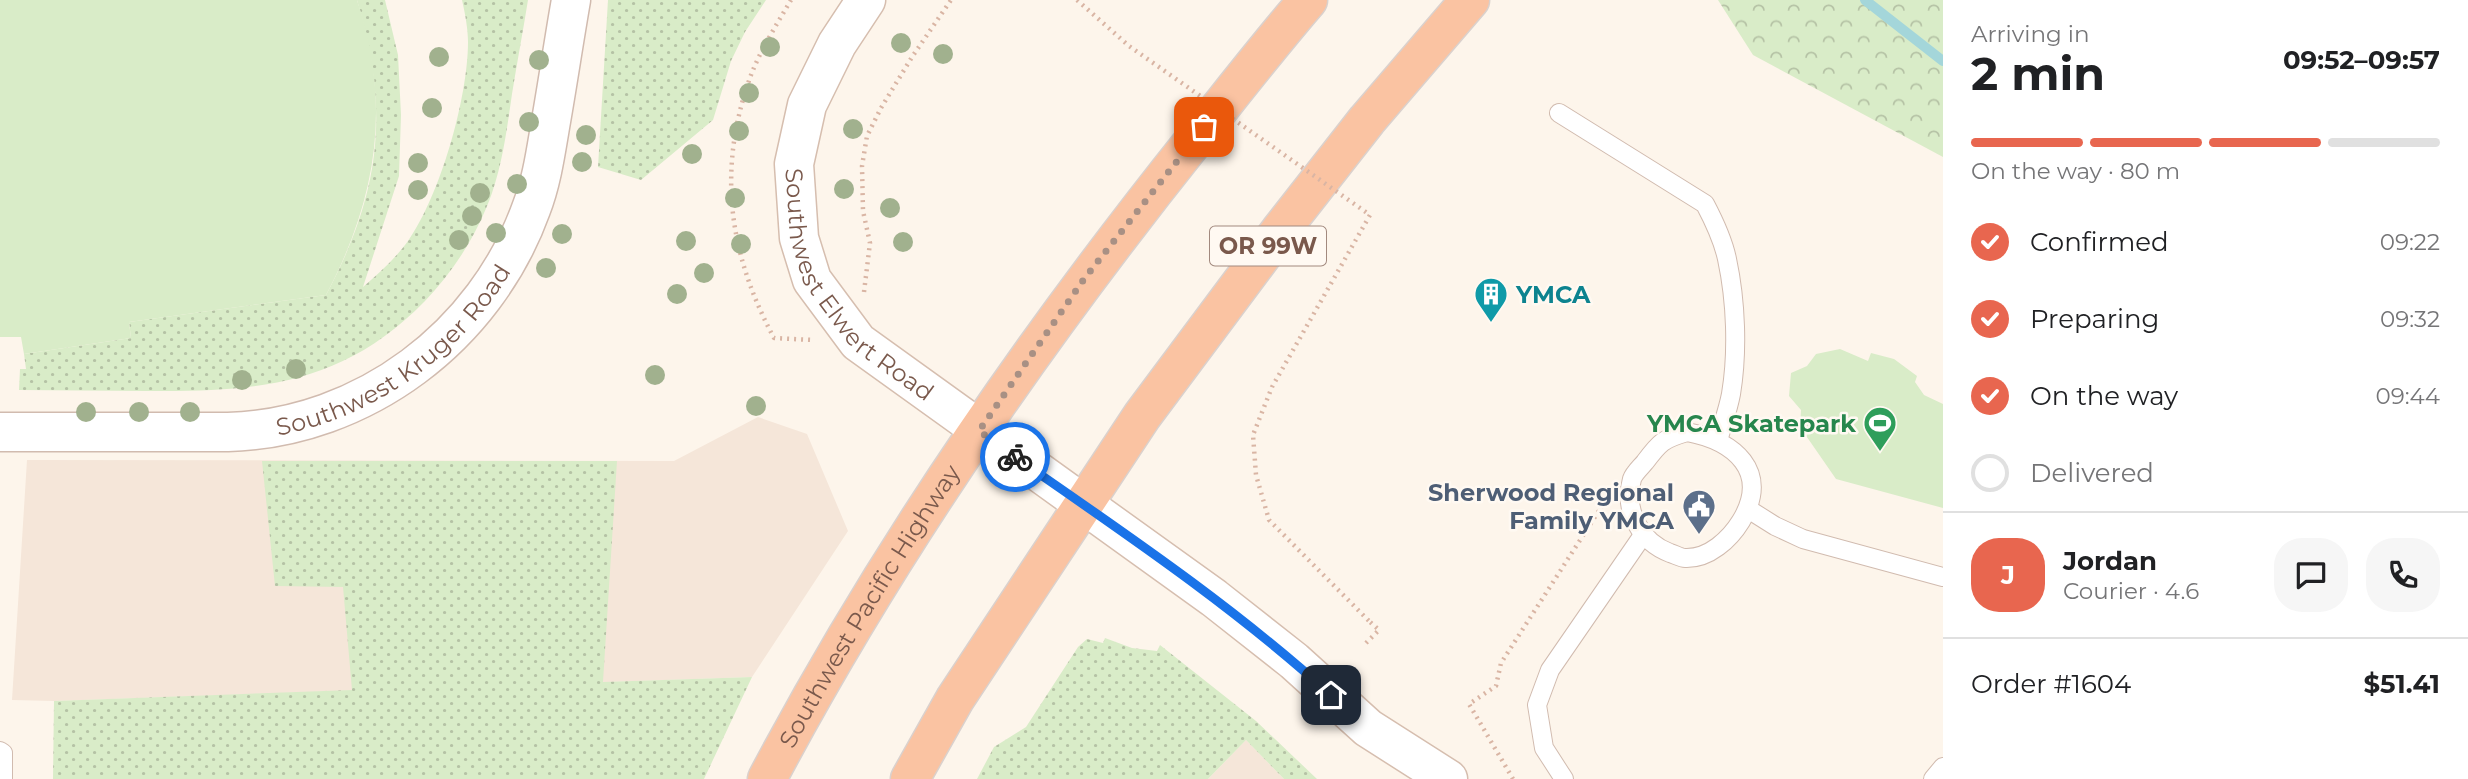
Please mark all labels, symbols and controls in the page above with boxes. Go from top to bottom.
text: Arriving in [1971,20,2090,48]
text: 09:52–09:57 [2283,44,2440,76]
text: 2 min [1971,45,2105,102]
pin [1174,97,1234,157]
icon: bag [1185,108,1223,146]
text: On the way · 80 m [1971,157,2180,185]
street label: Southwest Elwert Road [780,167,940,406]
icon: check [1971,223,2009,261]
text: Confirmed [2030,226,2169,258]
road number: OR 99W [1210,227,1326,266]
text: 09:22 [2380,228,2440,256]
street label: Southwest Kruger Road [273,259,516,441]
building icon: YMCA [1472,275,1510,324]
place label: YMCA [1515,280,1591,309]
icon: check [1971,300,2009,338]
text: Preparing [2030,303,2159,335]
text: 09:32 [2380,305,2440,333]
icon: check [1971,377,2009,415]
text: On the way [2030,380,2178,412]
text: 09:44 [2375,382,2440,410]
sports icon: YMCA Skatepark [1861,404,1899,453]
place label: YMCA Skatepark [1646,409,1856,438]
courier [980,422,1050,492]
icon: bike [996,438,1034,476]
text: Delivered [2030,457,2154,489]
street label: Southwest Pacific Highway [772,459,966,752]
place label: Sherwood Regional Family YMCA [1428,478,1675,535]
public building icon: Sherwood Regional Family YMCA [1680,487,1718,536]
button: chat [2274,538,2348,612]
button: phone [2366,538,2440,612]
text: Jordan [2063,545,2157,577]
text: J [2001,559,2015,591]
text: Courier · 4.6 [2063,577,2199,605]
pin [1301,665,1361,725]
text: Order #1604 [1971,668,2131,700]
text: $51.41 [2363,668,2440,700]
icon: home [1312,676,1350,714]

